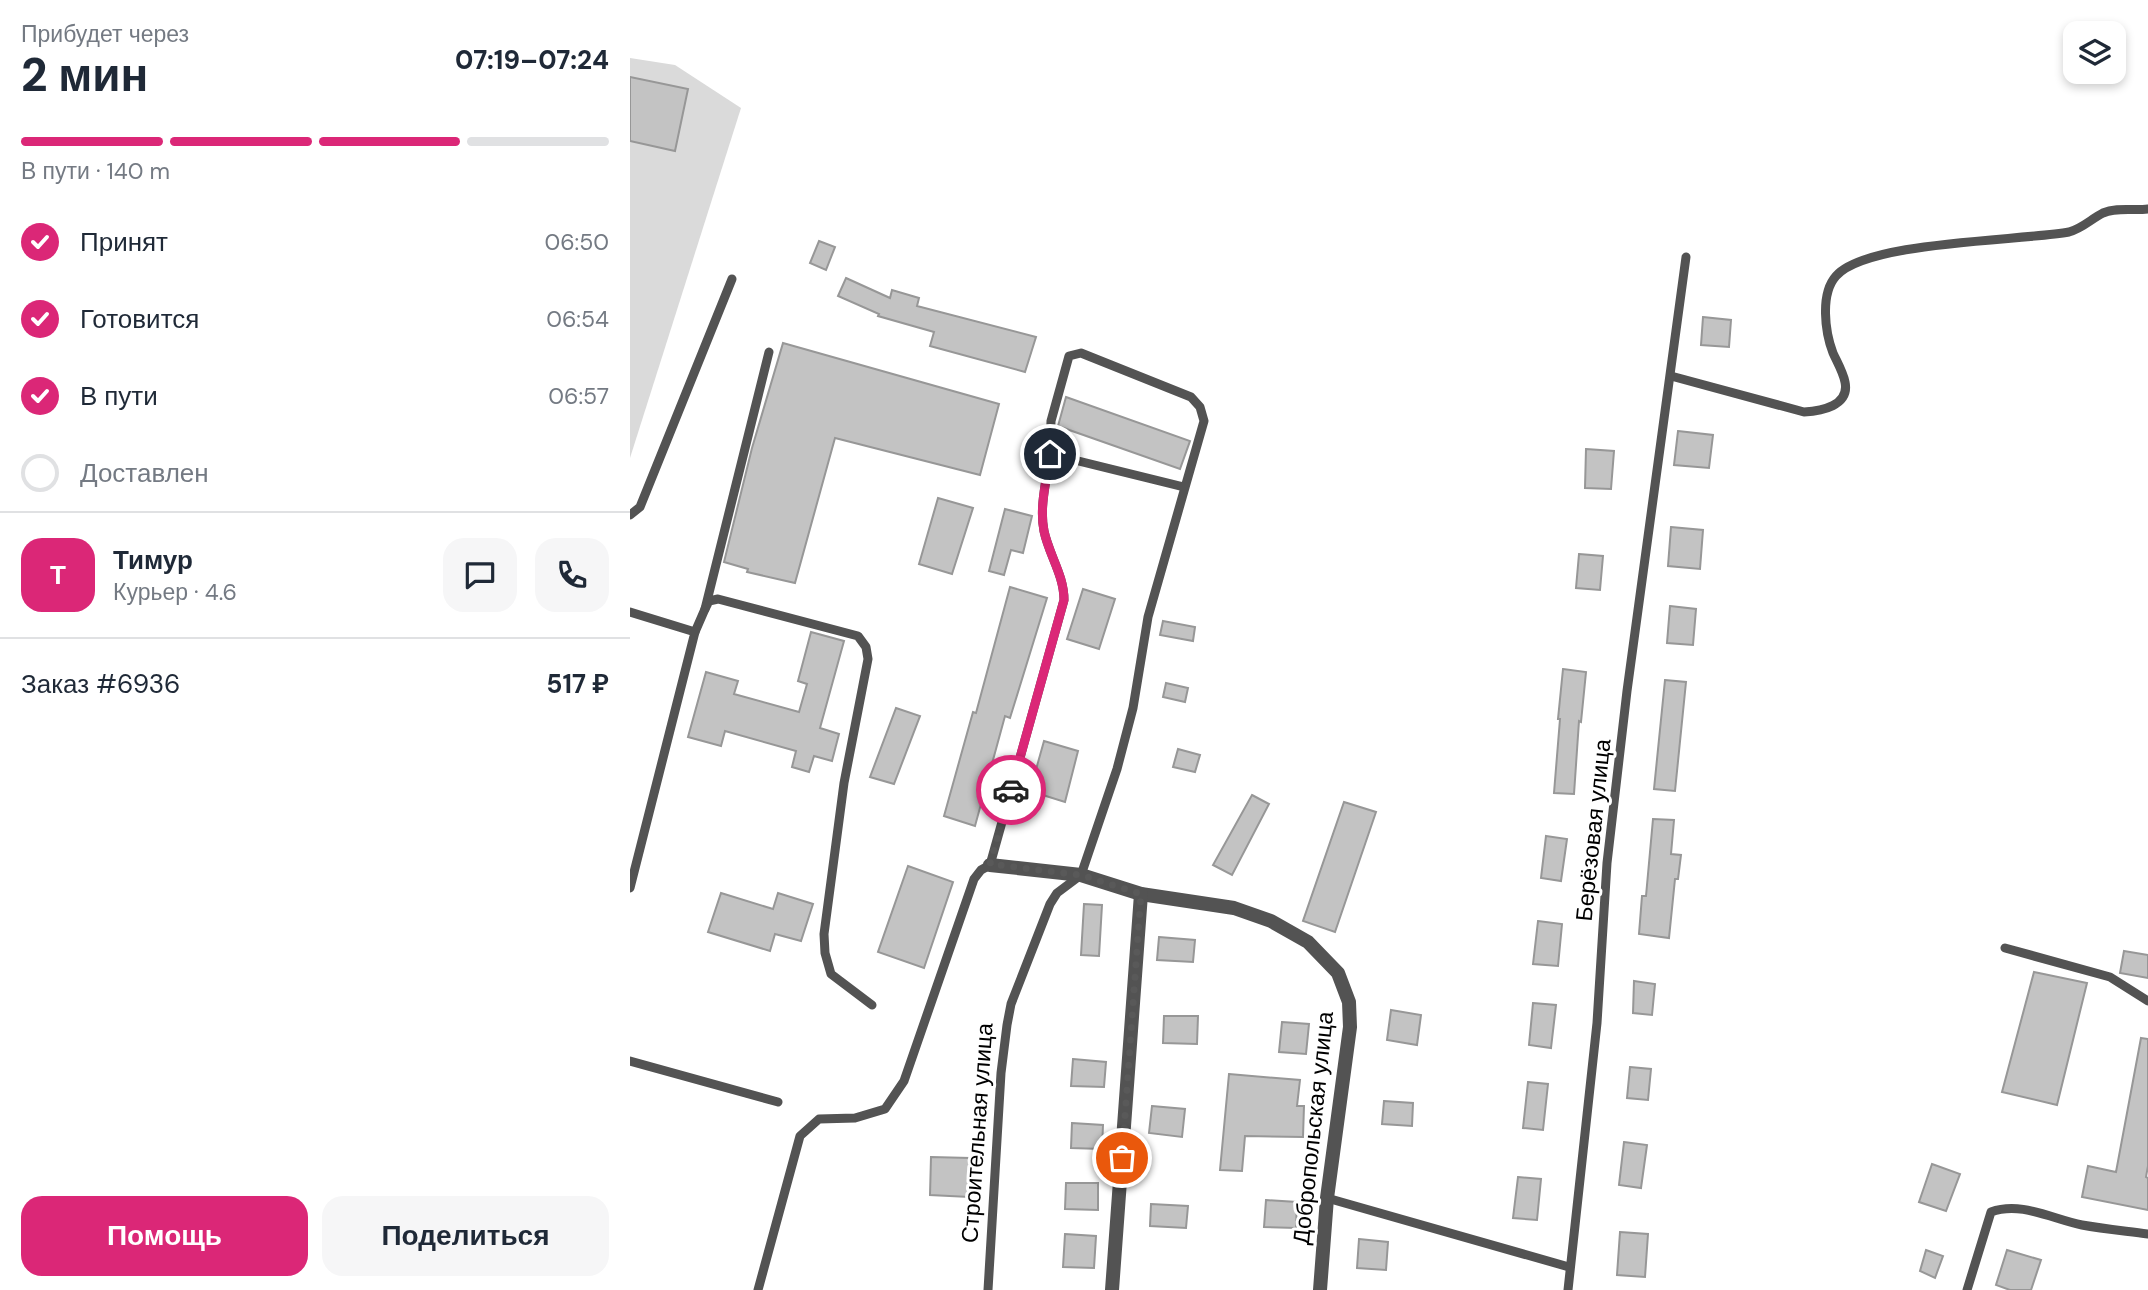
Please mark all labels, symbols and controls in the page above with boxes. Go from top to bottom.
text: Прибудет через [21,19,189,49]
map controls [2063,21,2126,84]
button: layers [2063,21,2126,84]
text: 07:19–07:24 [455,43,609,77]
text: 2 мин [21,45,148,105]
text: В пути · 140 m [21,156,170,186]
icon: check [21,223,59,261]
text: Принят [80,225,168,259]
text: 06:50 [544,227,609,257]
icon: check [21,300,59,338]
text: Готовится [80,302,199,336]
text: 06:54 [546,304,609,334]
icon: check [21,377,59,415]
text: В пути [80,379,158,413]
text: 06:57 [548,381,609,411]
pin [1020,424,1080,484]
icon: home [1031,435,1069,473]
text: Доставлен [80,456,209,490]
button: chat [443,538,517,612]
button: phone [535,538,609,612]
text: Тимур [113,543,193,577]
text: Т [50,558,66,592]
text: Курьер · 4.6 [113,577,237,607]
text: Заказ #6936 [21,667,180,701]
text: 517 ₽ [546,667,609,701]
street label: Берёзовая улица [1569,737,1618,923]
courier [976,755,1046,825]
icon: car [992,771,1030,809]
street label: Добропольская улица [1286,1010,1340,1246]
street label: Строительная улица [954,1022,1000,1244]
pin [1092,1128,1152,1188]
icon: bag [1103,1139,1141,1177]
button: Помощь [21,1196,308,1276]
button: Поделиться [322,1196,609,1276]

